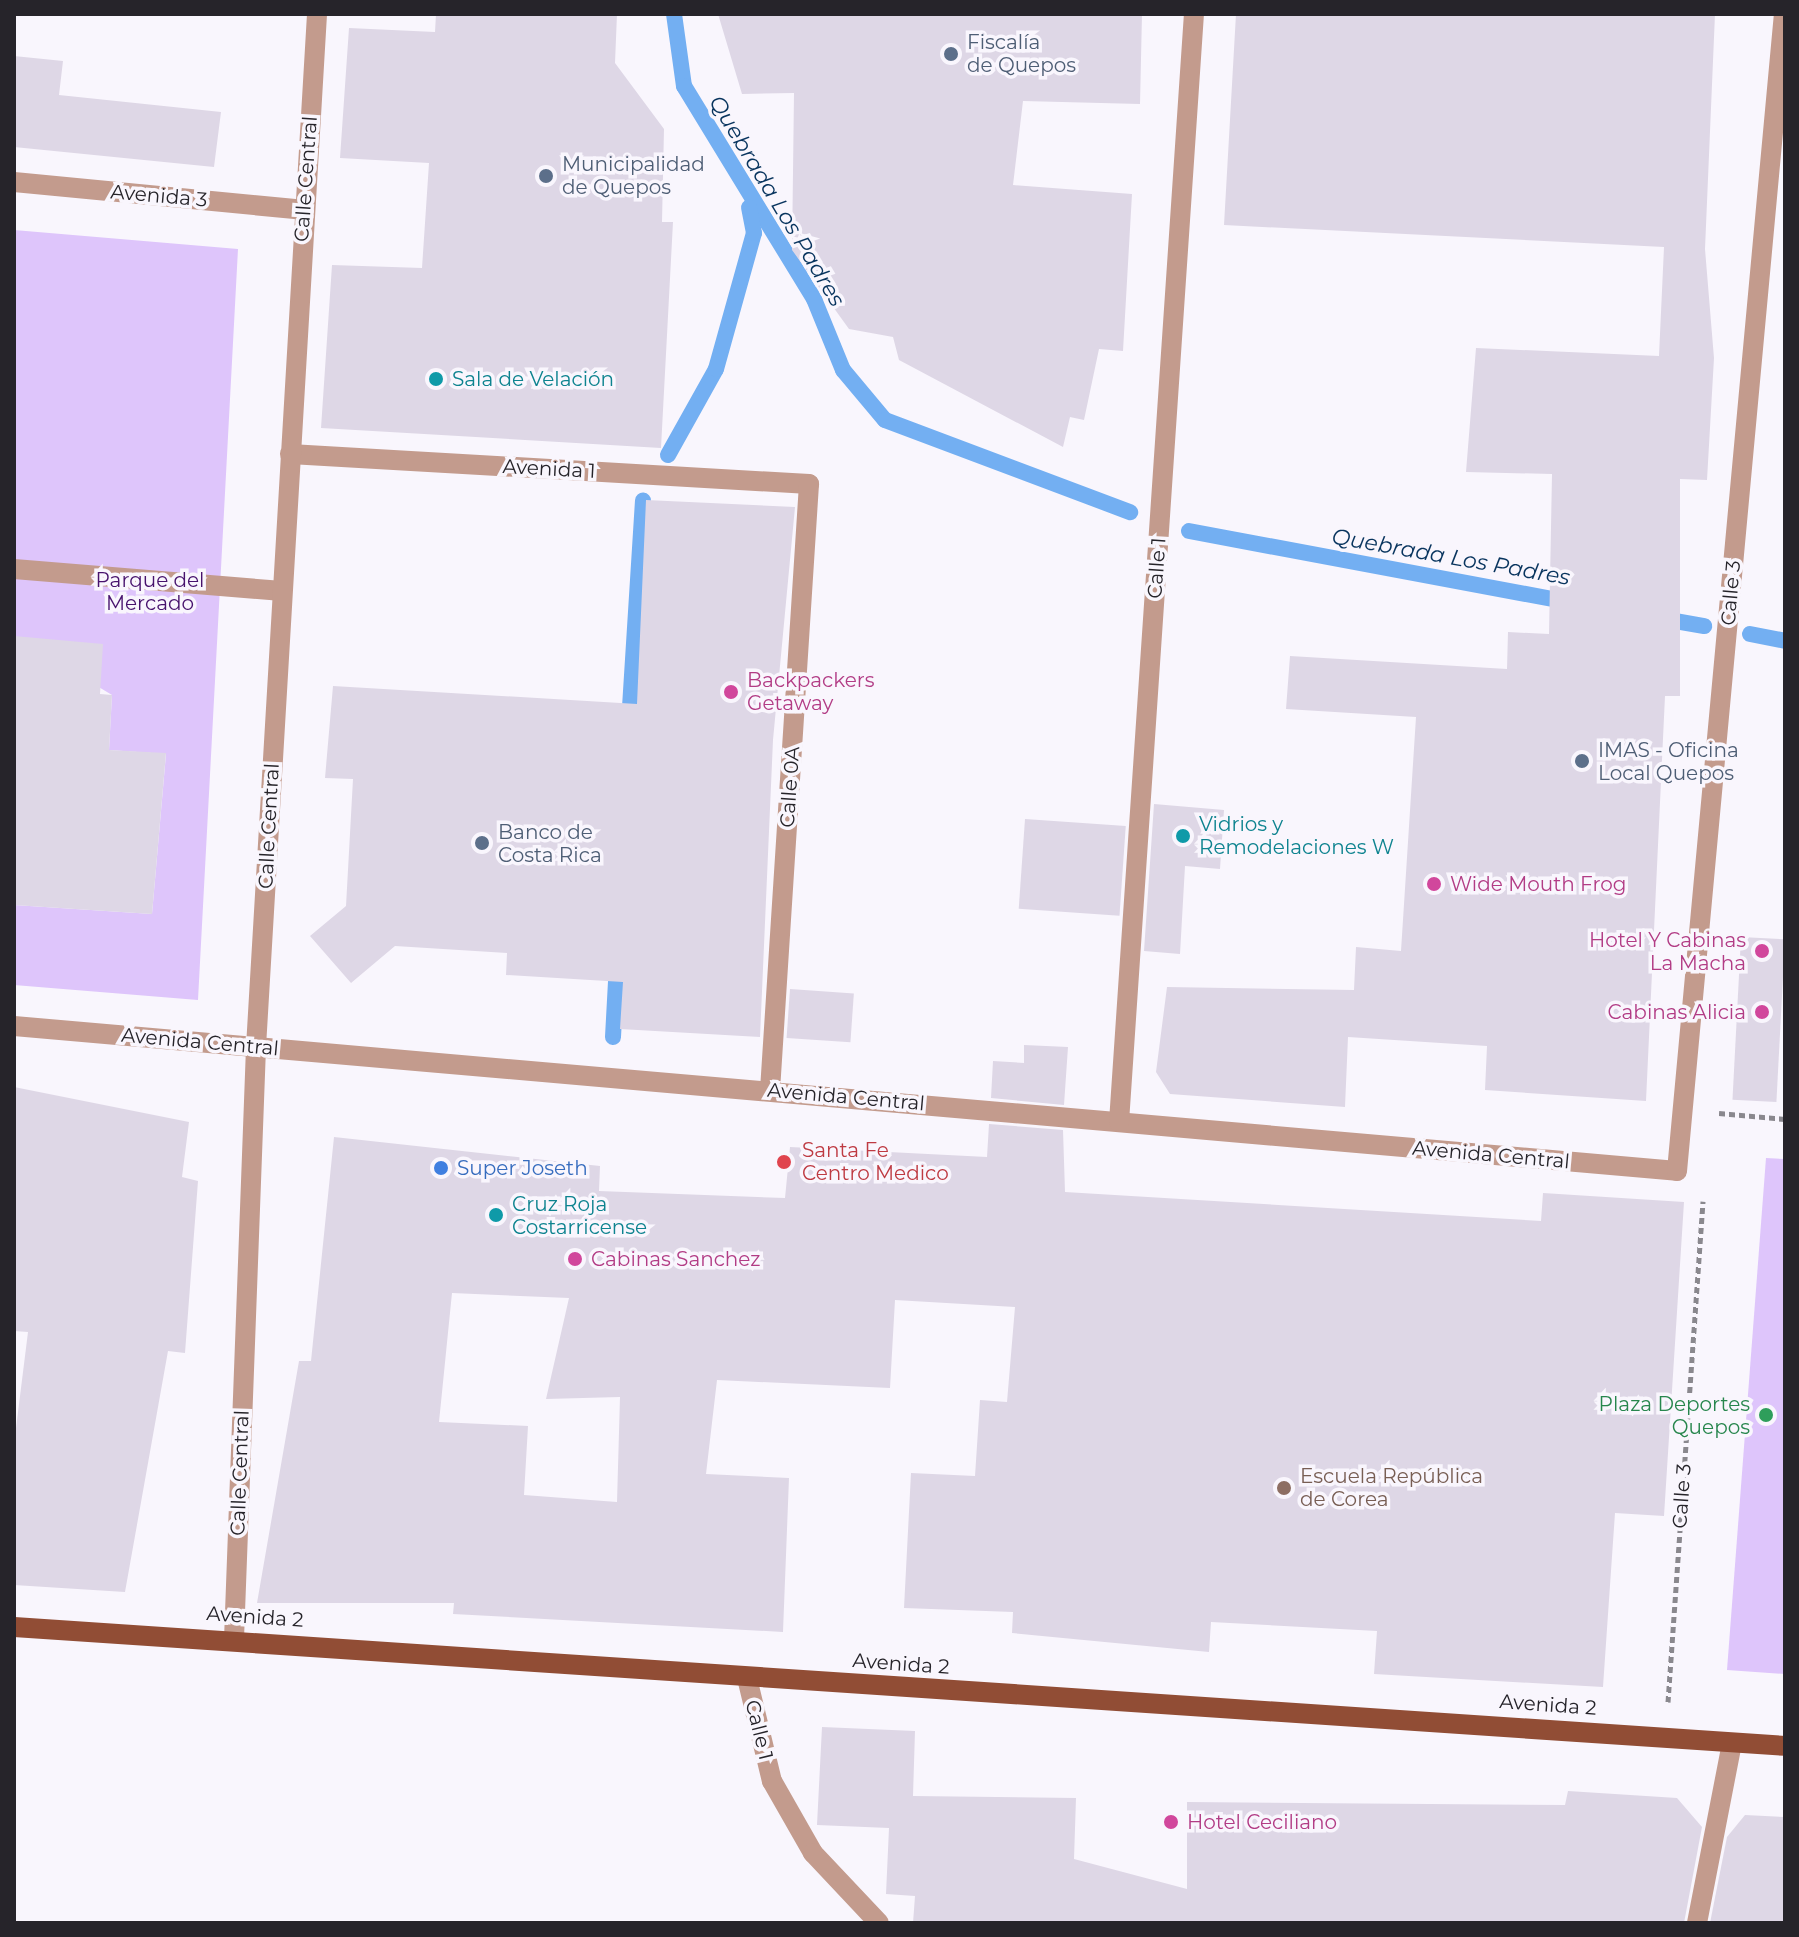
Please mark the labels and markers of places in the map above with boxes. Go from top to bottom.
place label: Fiscalía de Quepos [967,30,1076,77]
marker: Fiscalía de Quepos [942,45,960,63]
place label: Municipalidad de Quepos [562,152,705,199]
marker: Municipalidad de Quepos [537,167,555,185]
place label: Sala de Velación [452,367,614,391]
marker: Sala de Velación [427,370,445,388]
place label: Backpackers Getaway [747,668,875,715]
marker: Backpackers Getaway [722,683,740,701]
place label: IMAS - Oficina Local Quepos [1598,738,1739,785]
marker: IMAS - Oficina Local Quepos [1573,752,1591,770]
place label: Vidrios y Remodelaciones W [1199,812,1394,859]
place label: Banco de Costa Rica [498,820,602,867]
marker: Vidrios y Remodelaciones W [1174,827,1192,845]
marker: Banco de Costa Rica [473,834,491,852]
place label: Wide Mouth Frog [1450,872,1627,896]
marker: Wide Mouth Frog [1425,875,1443,893]
place label: Hotel Y Cabinas La Macha [1589,928,1746,975]
marker: Hotel Y Cabinas La Macha [1753,942,1771,960]
place label: Cabinas Alicia [1608,1000,1746,1024]
marker: Cabinas Alicia [1753,1003,1771,1021]
place label: Santa Fe Centro Medico [802,1138,949,1185]
marker: Santa Fe Centro Medico [773,1151,795,1173]
place label: Super Joseth [457,1156,588,1180]
marker: Super Joseth [432,1159,450,1177]
place label: Cruz Roja Costarricense [512,1192,647,1239]
marker: Cruz Roja Costarricense [487,1206,505,1224]
place label: Cabinas Sanchez [591,1247,761,1271]
marker: Cabinas Sanchez [566,1250,584,1268]
place label: Plaza Deportes Quepos [1599,1392,1750,1439]
marker: Plaza Deportes Quepos [1757,1406,1775,1424]
place label: Escuela República de Corea [1300,1464,1483,1511]
marker: Escuela República de Corea [1275,1479,1293,1497]
place label: Hotel Ceciliano [1187,1810,1337,1834]
marker: Hotel Ceciliano [1162,1813,1180,1831]

